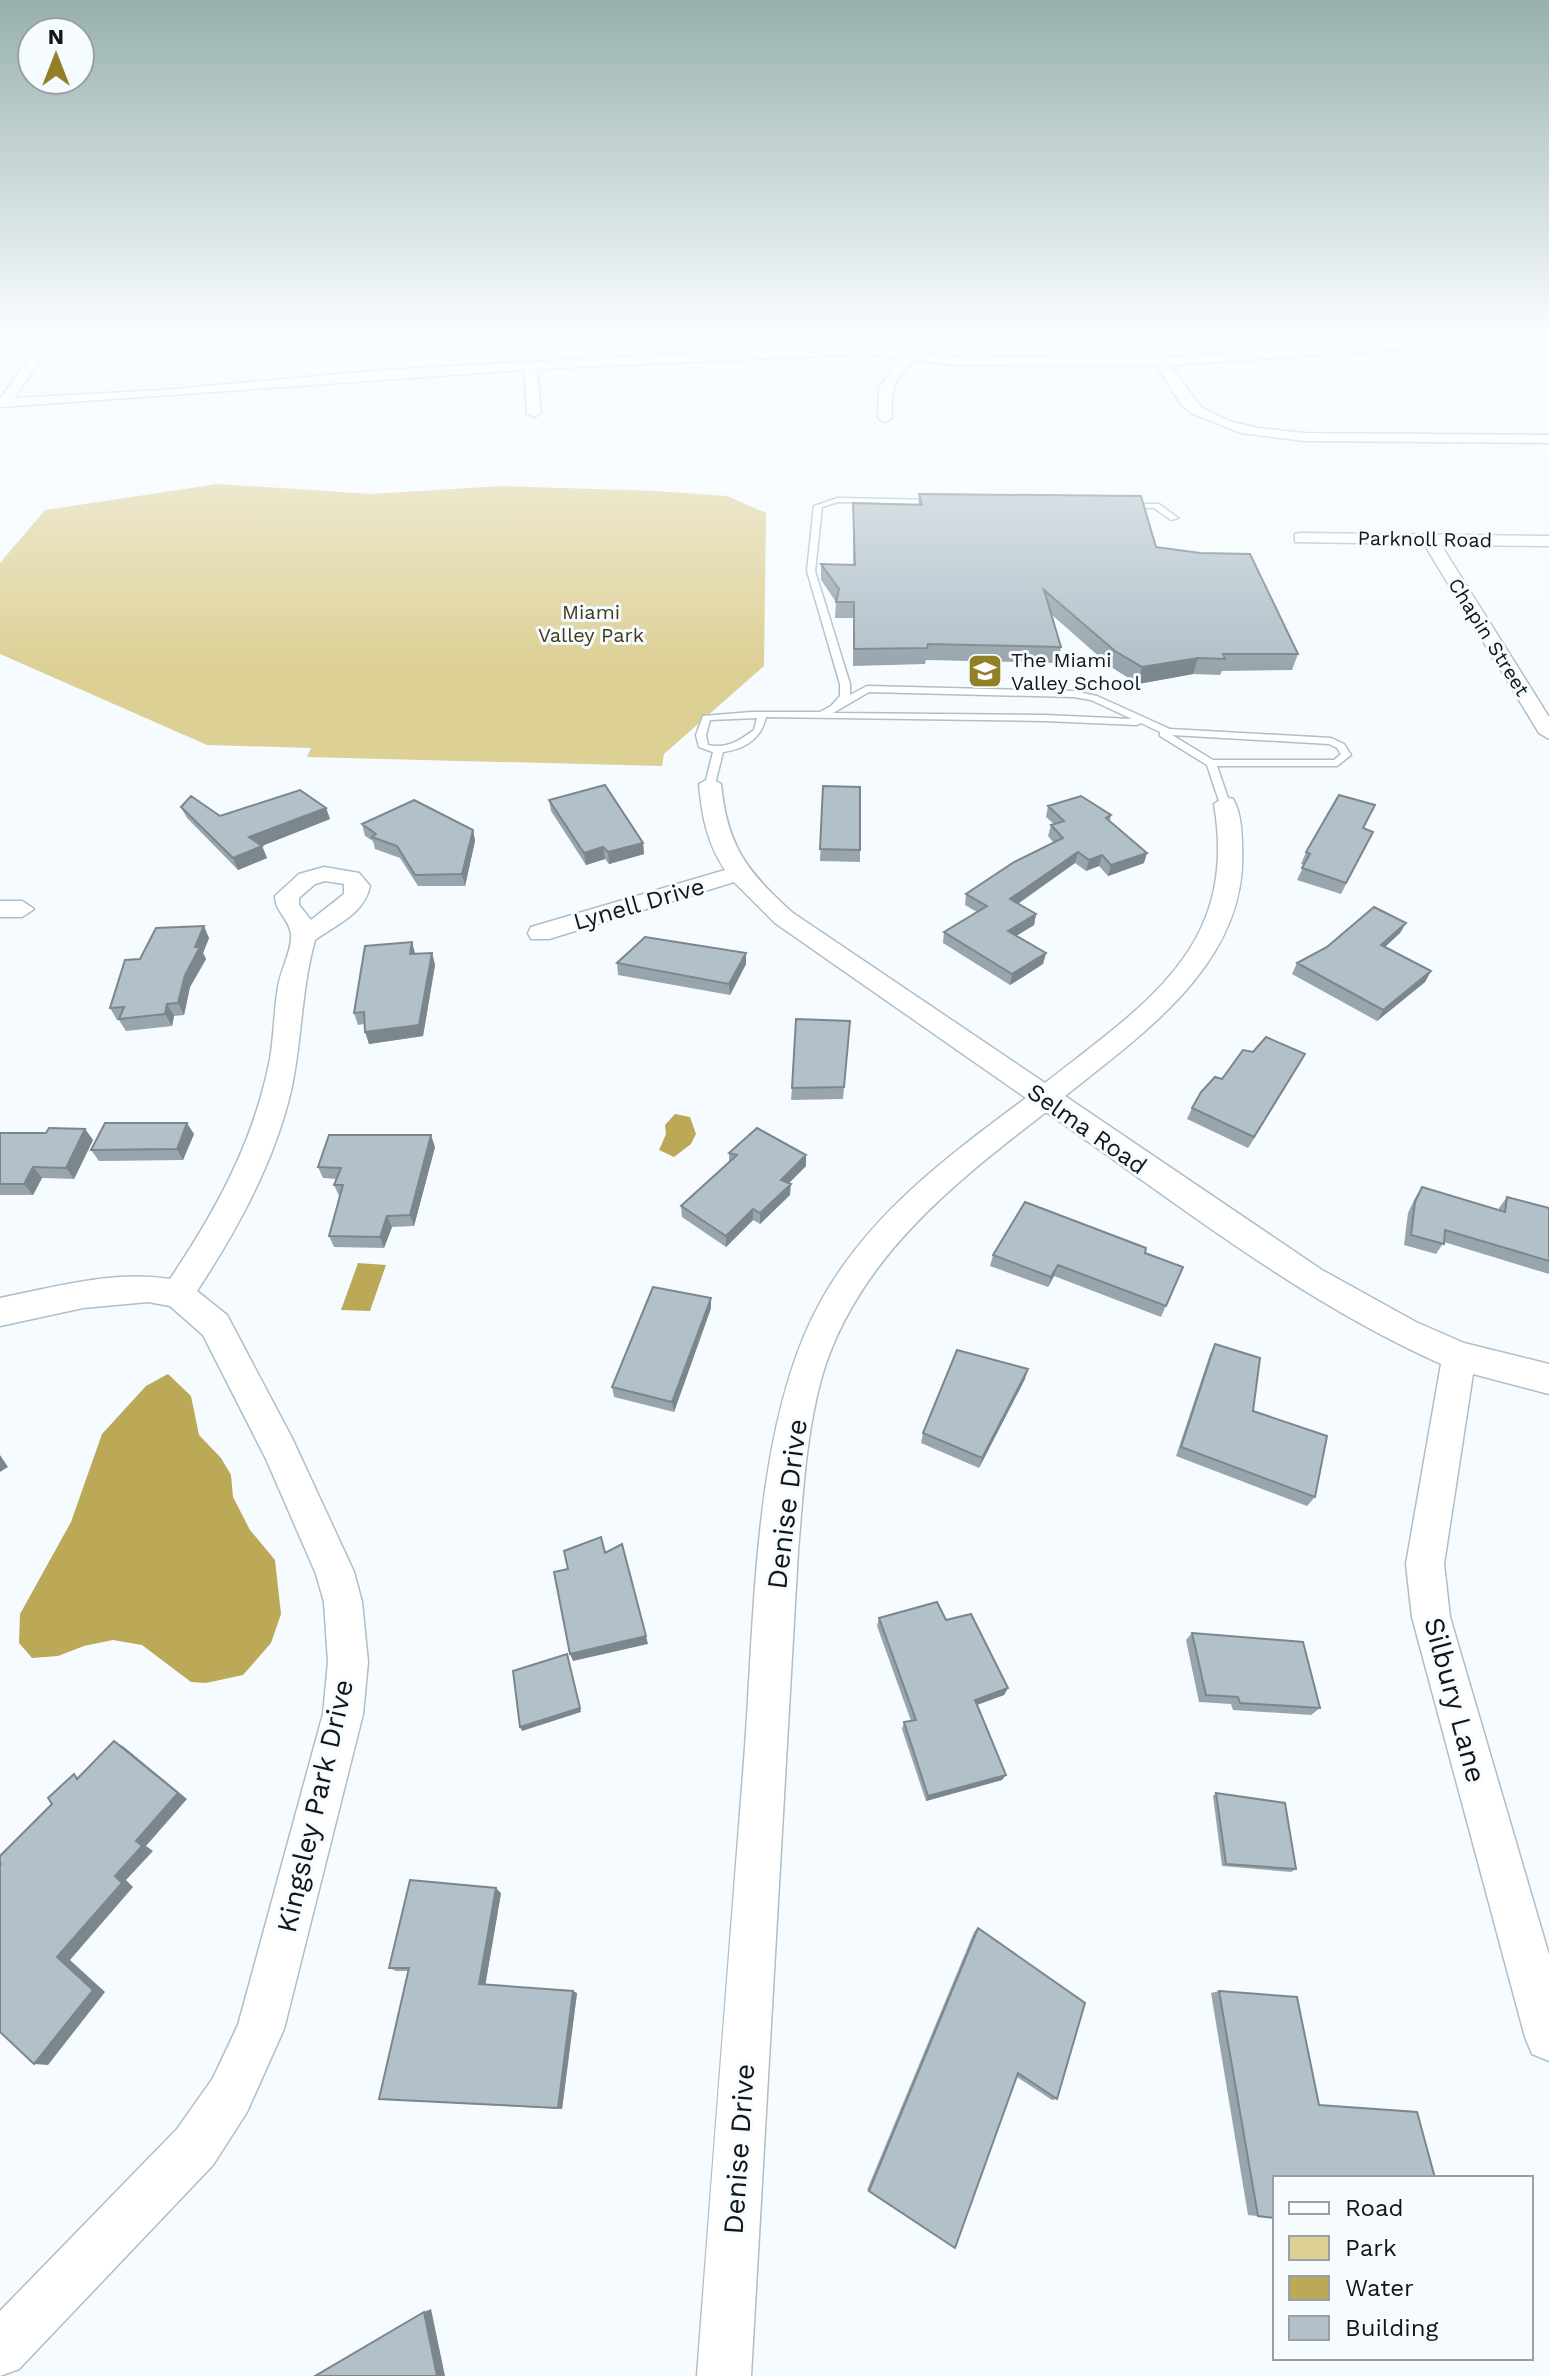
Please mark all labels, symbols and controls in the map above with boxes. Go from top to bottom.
north arrow [16,16,96,96]
text: N [48,24,64,49]
street label: Parknoll Road [1358,526,1492,552]
street label: Chapin Street [1443,574,1535,701]
park label: Miami Valley Park [538,600,644,647]
place label: The Miami Valley School [1011,648,1141,695]
school or university icon: The Miami Valley School [966,652,1004,690]
street label: Lynell Drive [570,872,708,936]
street label: Selma Road [1022,1078,1152,1180]
street label: Denise Drive [760,1417,814,1591]
street label: Silbury Lane [1417,1614,1493,1786]
street label: Kingsley Park Drive [270,1676,360,1936]
street label: Denise Drive [717,2062,761,2236]
legend [1273,2176,1533,2360]
text: Road [1345,2194,1404,2222]
text: Park [1345,2234,1397,2262]
text: Water [1345,2274,1414,2302]
text: Building [1345,2314,1438,2342]

